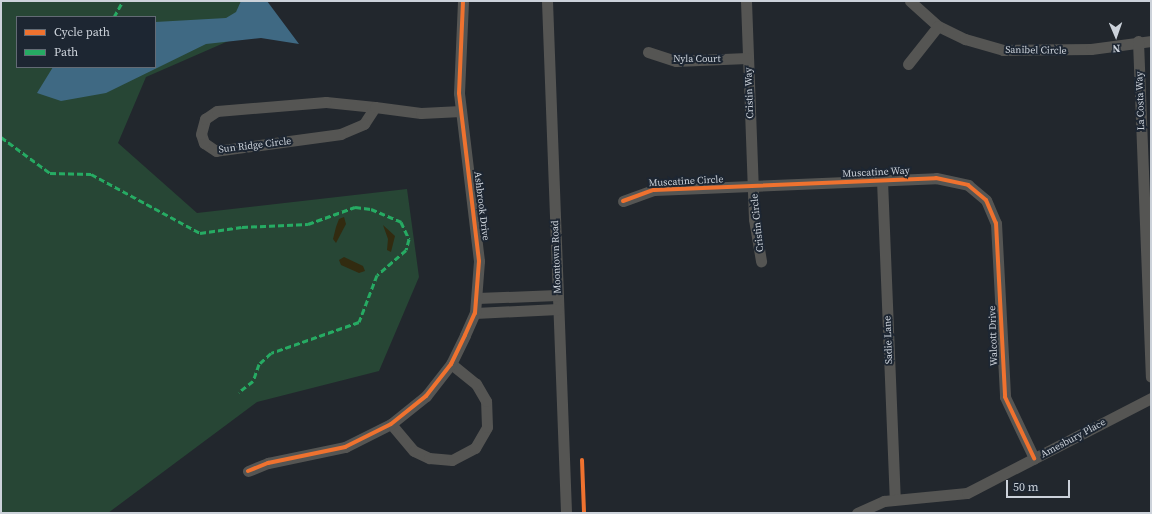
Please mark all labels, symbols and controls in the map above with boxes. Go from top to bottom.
legend [16,16,156,68]
north arrow [1096,16,1136,56]
text: Cycle path [54,24,110,40]
text: N [1112,41,1121,56]
street label: Sanibel Circle [1005,43,1067,57]
text: Path [54,44,78,60]
street label: Nyla Court [673,53,721,65]
street label: Cristin Way [742,67,756,119]
street label: La Costa Way [1133,71,1147,131]
street label: Sun Ridge Circle [218,135,292,155]
street label: Muscatine Way [842,164,910,180]
street label: Ashbrook Drive [472,171,492,241]
street label: Muscatine Circle [648,173,724,189]
street label: Cristin Circle [748,193,766,253]
street label: Moontown Road [549,220,563,294]
street label: Walcott Drive [986,306,1000,366]
street label: Sadie Lane [881,316,895,364]
street label: Amesbury Place [1038,416,1108,460]
scale bar [1008,472,1072,498]
text: 50 m [1013,479,1039,495]

